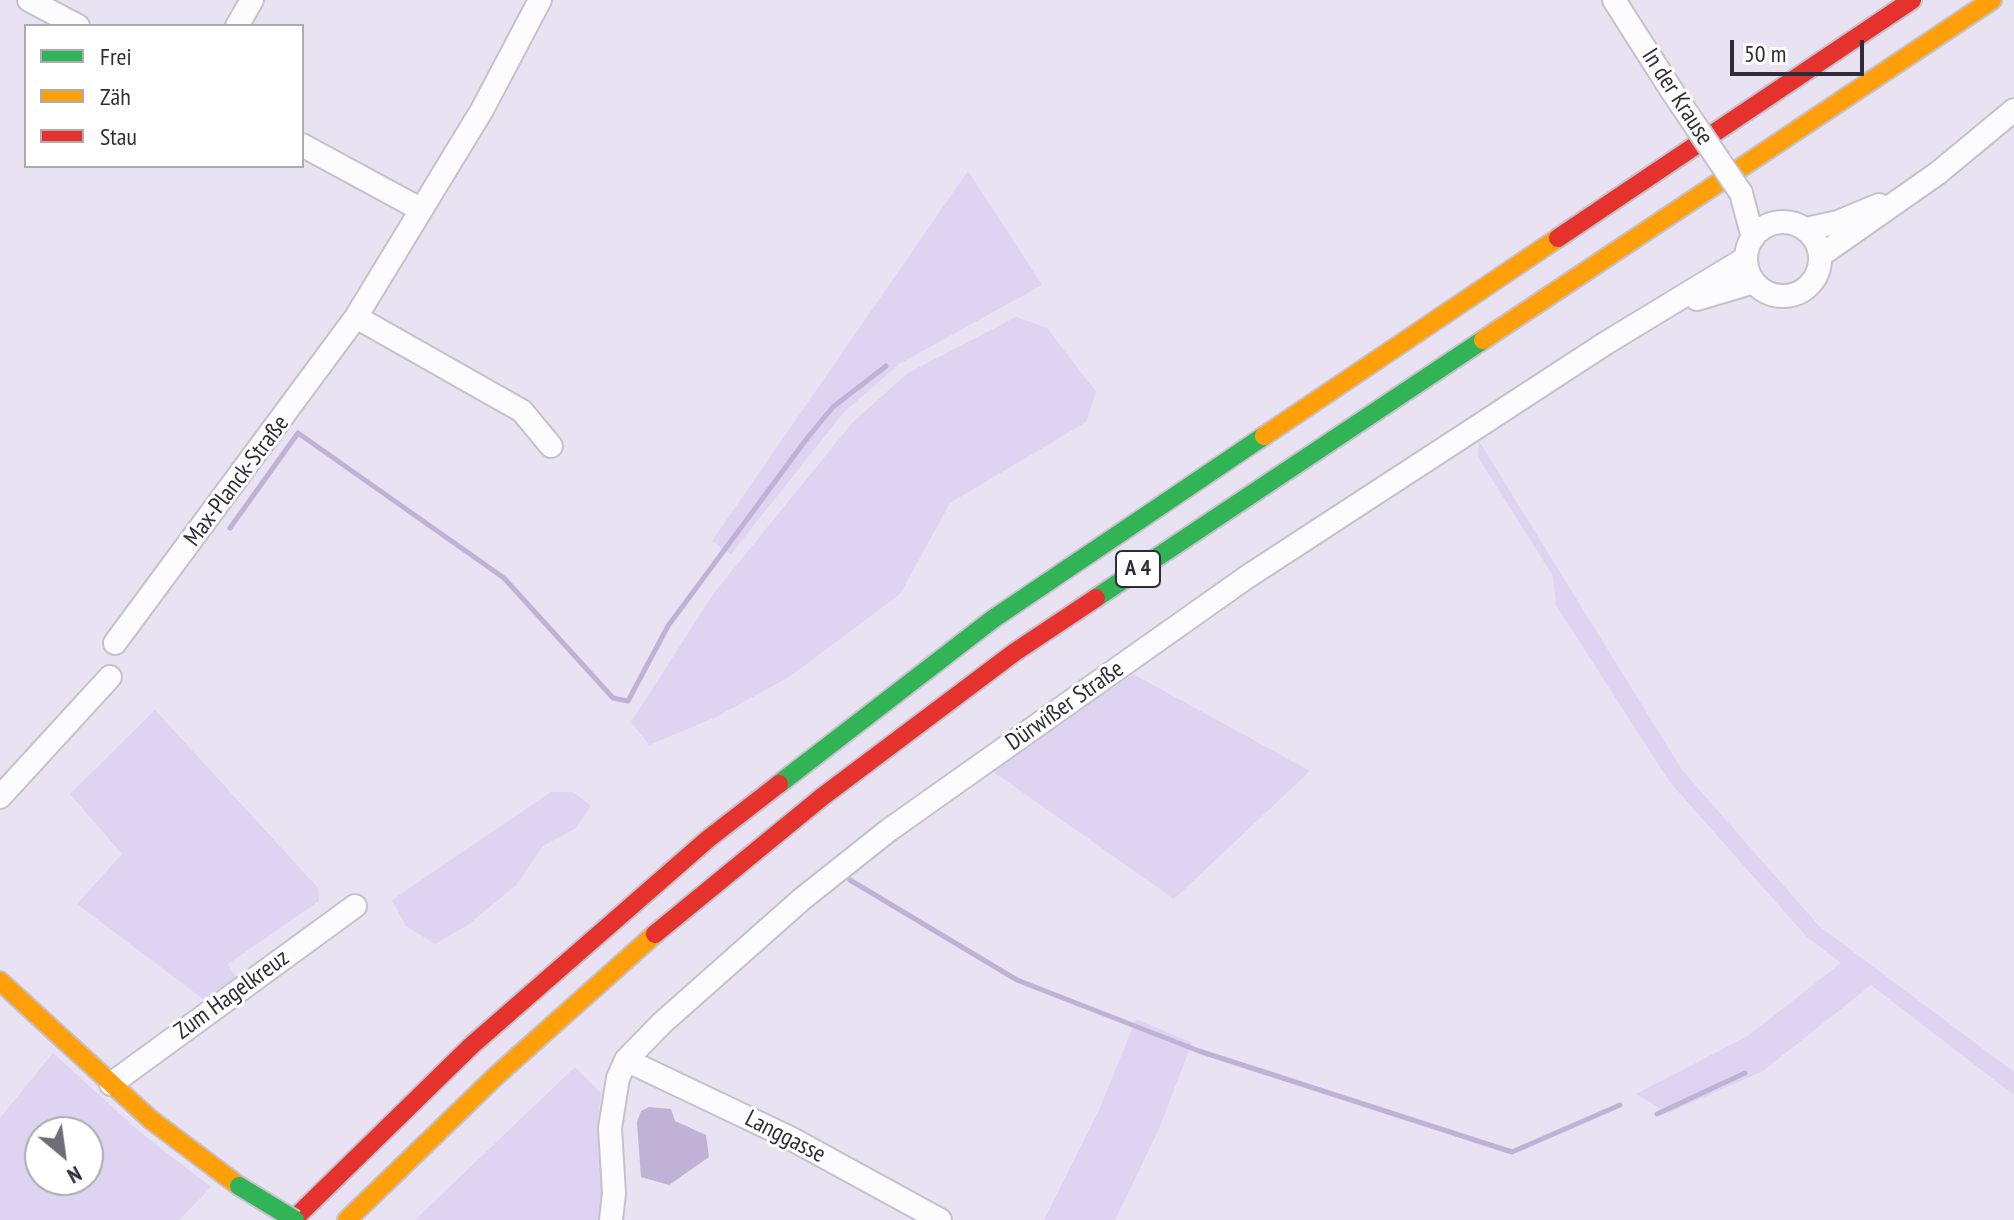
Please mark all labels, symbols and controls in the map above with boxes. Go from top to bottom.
legend [24,24,304,168]
scale bar [1734,24,1868,74]
text: 50 m [1744,38,1786,69]
text: Frei [100,41,132,72]
street label: In der Krause [1635,43,1719,151]
text: Zäh [100,81,131,112]
text: Stau [100,121,137,152]
street label: Max-Planck-Straße [179,410,295,552]
road number: A 4 [1116,551,1160,587]
street label: Dürwißer Straße [1001,655,1129,757]
street label: Zum Hagelkreuz [169,944,295,1046]
street label: Langgasse [740,1105,830,1169]
north arrow [24,1116,104,1196]
text: N [63,1160,87,1190]

